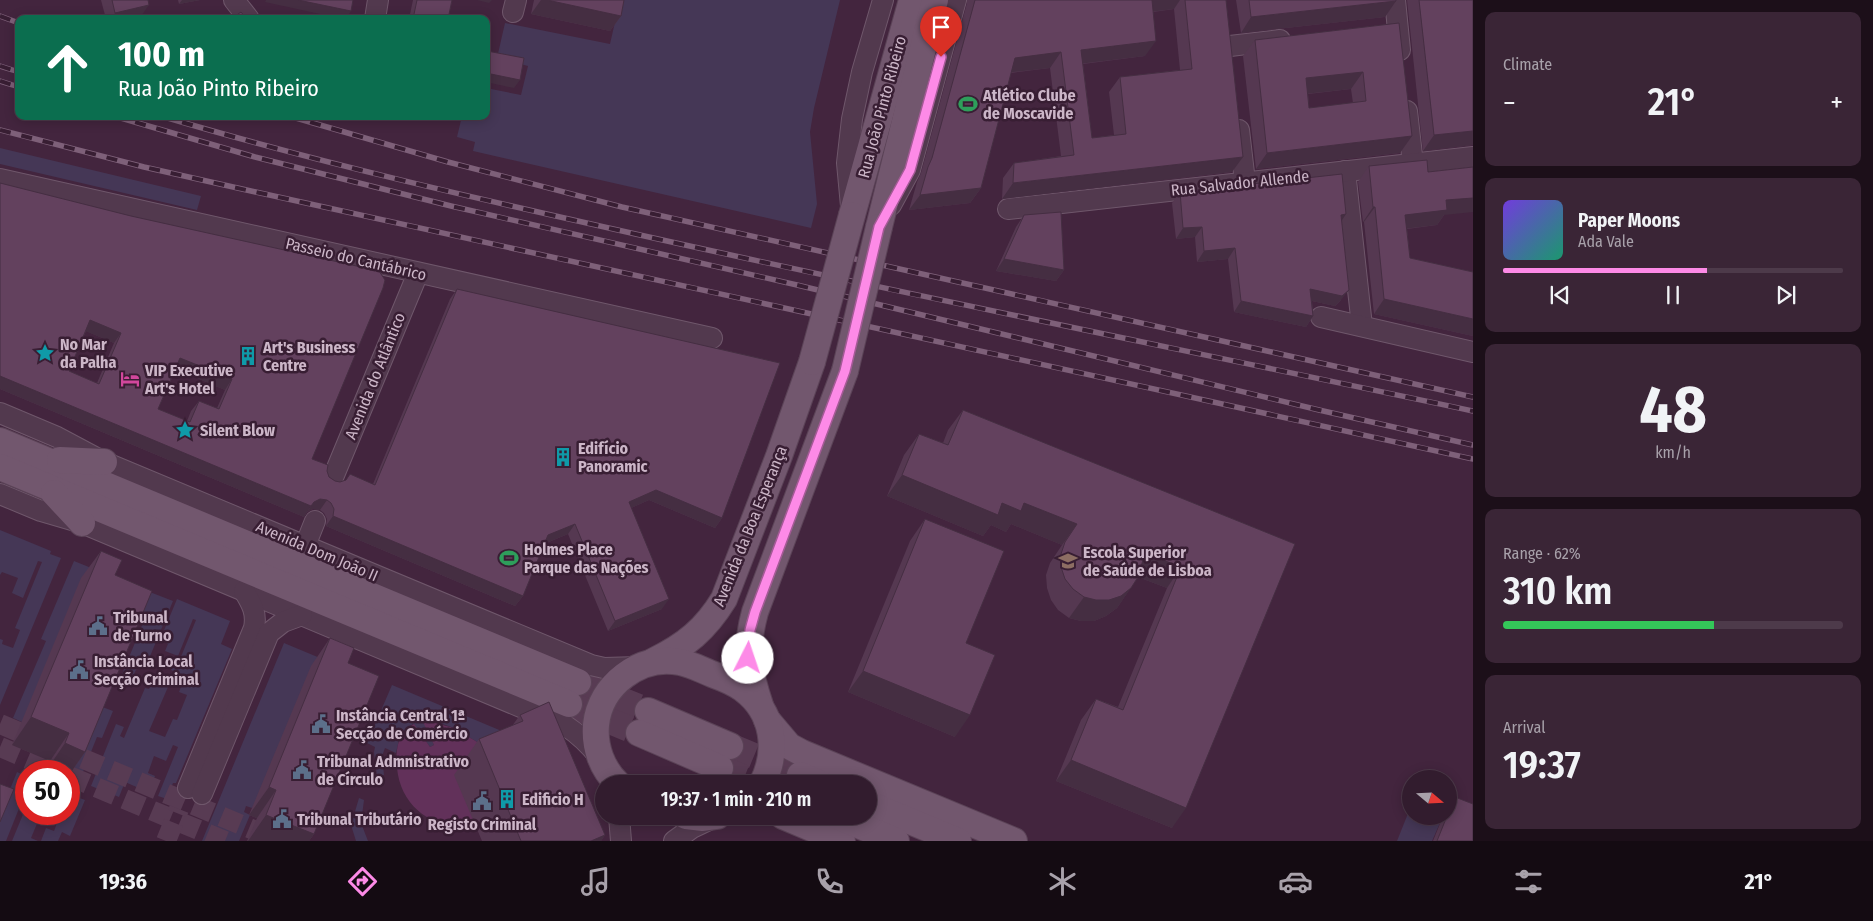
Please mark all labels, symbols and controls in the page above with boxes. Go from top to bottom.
pin [920,6,962,57]
icon: arrive [927,13,955,41]
text: 100 m [118,33,205,75]
street label: Rua João Pinto Ribeiro [854,34,910,180]
icon: ahead [35,35,100,100]
text: Climate [1503,55,1552,74]
text: Rua João Pinto Ribeiro [118,75,319,102]
text: 21° [1648,79,1698,125]
place label: Atlético Clube de Moscavide [982,86,1076,123]
text: − [1503,86,1516,119]
text: + [1830,86,1843,119]
sports icon: Atlético Clube de Moscavide [957,93,979,115]
street label: Rua Salvador Allende [1170,166,1310,200]
text: Paper Moons [1578,209,1680,232]
text: Ada Vale [1578,232,1634,251]
street label: Passeio do Cantábrico [284,234,428,284]
icon: previous [1546,281,1574,309]
icon: pause [1659,281,1687,309]
icon: next [1772,281,1800,309]
street label: Avenida do Atlântico [341,310,409,442]
place label: No Mar da Palha [60,335,116,372]
place label: Art's Business Centre [262,338,356,375]
place icon: No Mar da Palha [34,342,56,364]
building icon: Art's Business Centre [237,345,259,367]
place label: VIP Executive Art's Hotel [144,361,233,398]
hotel icon: VIP Executive Art's Hotel [119,368,141,390]
text: 48 [1639,371,1707,449]
place icon: Silent Blow [174,419,196,441]
place label: Silent Blow [200,421,275,440]
place label: Edifício Panoramic [578,439,648,476]
street label: Avenida da Boa Esperança [709,443,791,609]
text: km/h [1655,443,1691,462]
building icon: Edifício Panoramic [552,446,574,468]
street label: Avenida Dom João II [253,517,381,585]
place label: Holmes Place Parque das Nações [524,540,649,578]
place label: Escola Superior de Saúde de Lisboa [1083,543,1212,580]
text: Range · 62% [1503,544,1581,563]
sports icon: Holmes Place Parque das Nações [498,547,520,569]
school or university icon: Escola Superior de Saúde de Lisboa [1057,550,1079,572]
text: 310 km [1503,568,1612,614]
place label: Tribunal de Turno [113,608,172,645]
public building icon: Tribunal de Turno [87,615,109,637]
position arrow [721,631,773,683]
place label: Instância Local Secção Criminal [94,652,199,690]
public building icon: Instância Local Secção Criminal [68,659,90,681]
place label: Instância Central 1ª Secção de Comércio [336,706,468,744]
public building icon: Instância Central 1ª Secção de Comércio [310,713,332,735]
text: Arrival [1503,718,1545,737]
text: 19:37 [1503,742,1581,788]
place label: Tribunal Admnistrativo de Círculo [317,752,470,789]
public building icon: Tribunal Admnistrativo de Círculo [291,759,313,781]
speed limit sign: 50 [15,760,80,825]
north arrow [1402,770,1458,825]
map controls [1402,770,1457,825]
building icon: Edificio H [496,788,518,810]
text: 19:37 · 1 min · 210 m [661,788,811,811]
public building icon: Registo Criminal [471,790,493,812]
place label: Edificio H [522,790,584,809]
public building icon: Tribunal Tributário [271,808,293,830]
place label: Tribunal Tributário [297,810,422,829]
place label: Registo Criminal [428,815,537,834]
icon: directions [345,864,380,899]
icon: music [578,864,613,899]
icon: phone [812,864,847,899]
icon: climate [1045,864,1080,899]
icon: car [1278,864,1313,899]
icon: filters [1511,864,1546,899]
text: 19:36 [99,868,147,895]
text: 21° [1744,868,1774,895]

